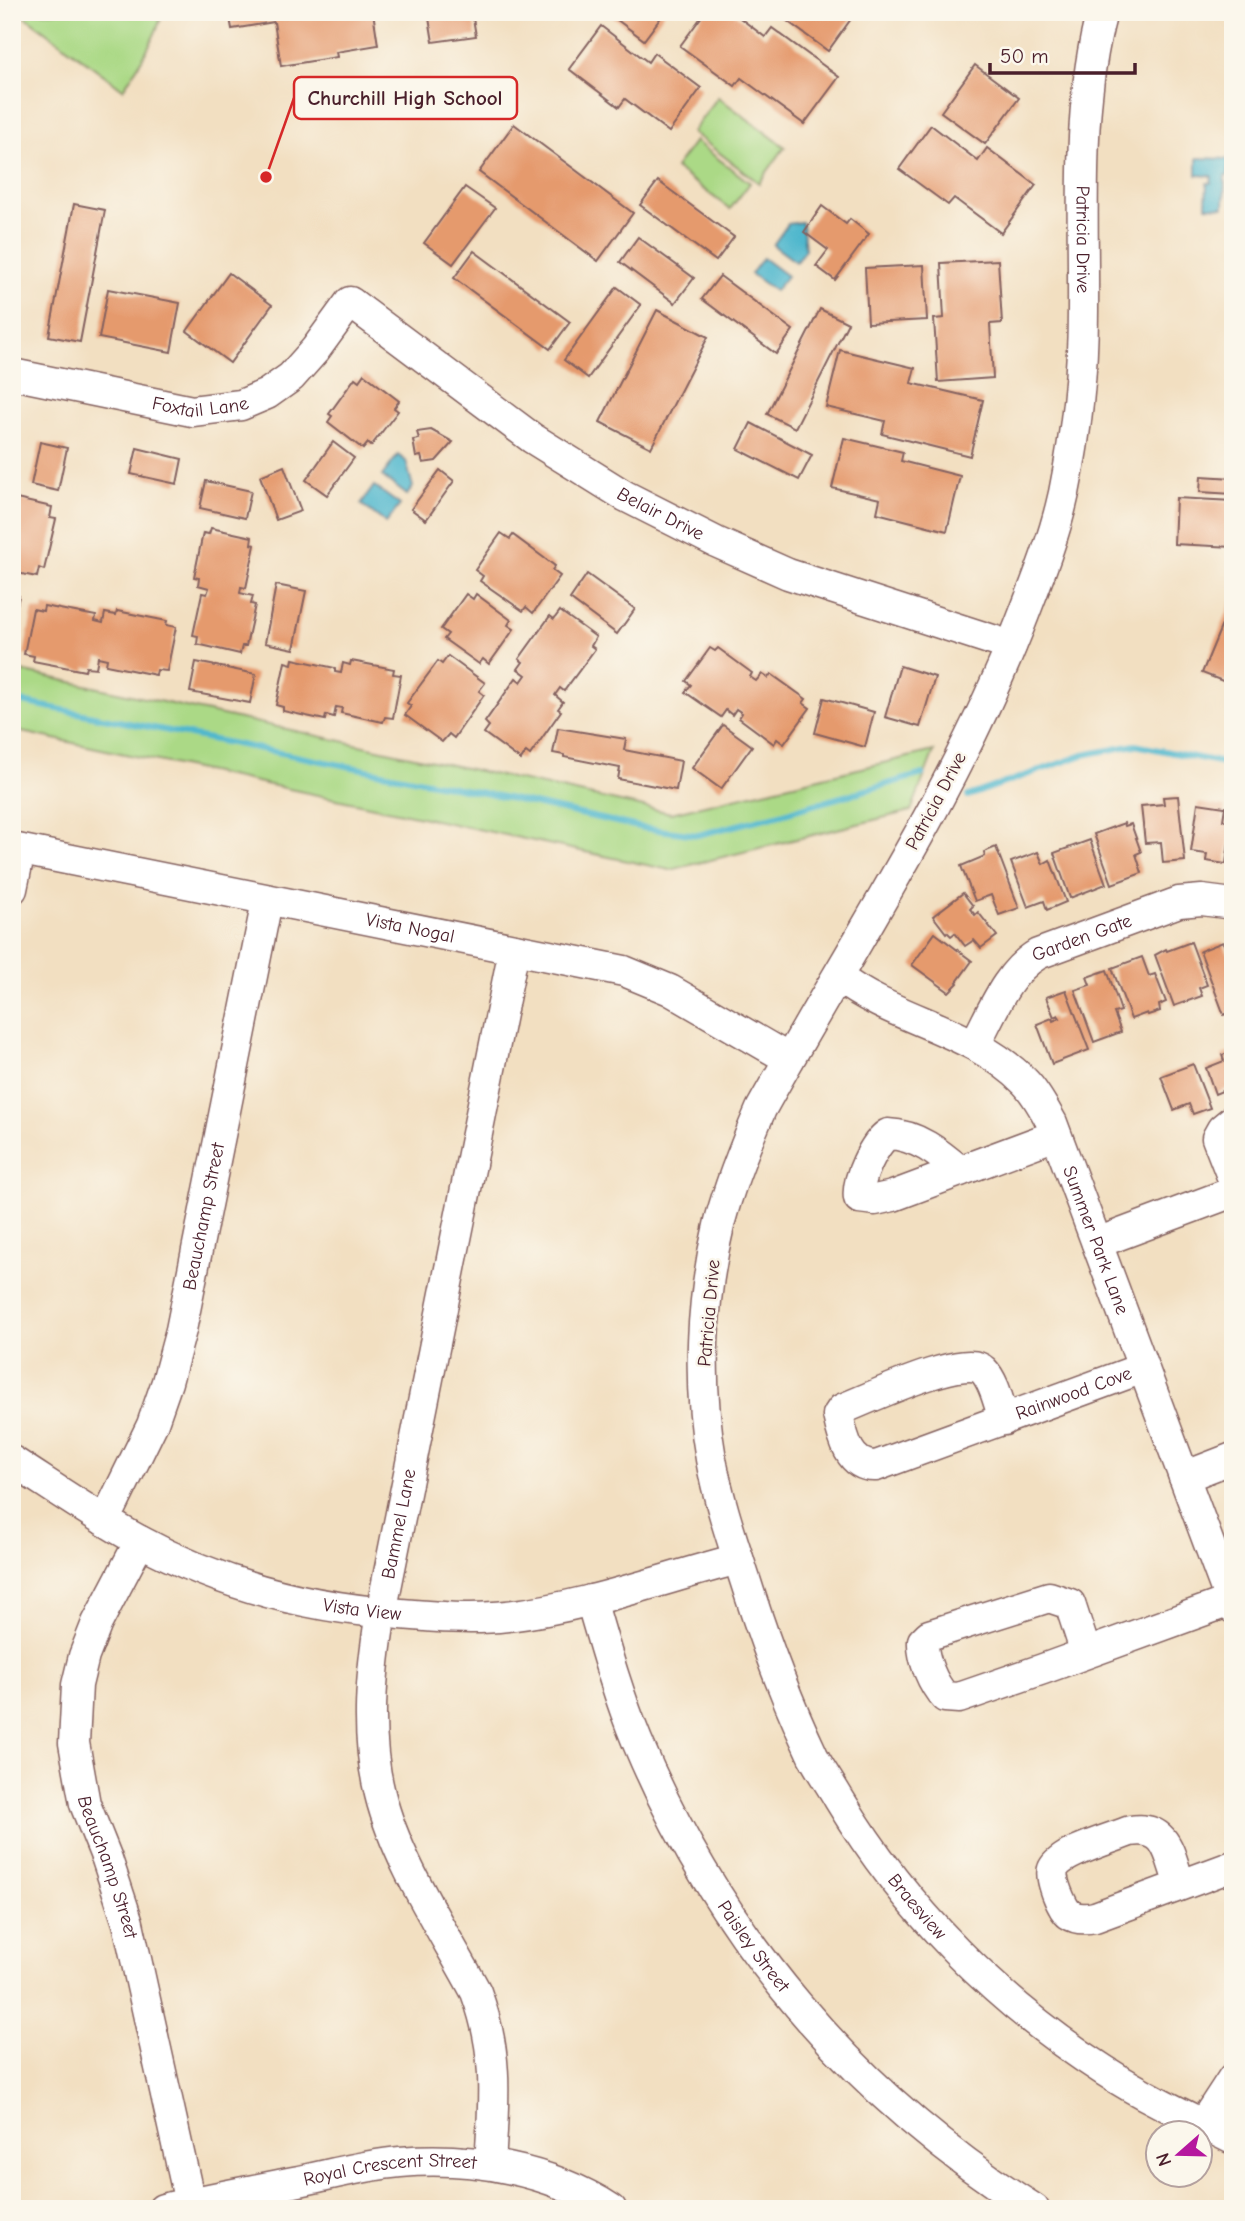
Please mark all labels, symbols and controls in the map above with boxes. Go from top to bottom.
scale bar [990,32,1135,76]
text: 50 m [1000,44,1049,68]
callout: Churchill High School [294,77,517,119]
text: Churchill High School [307,86,503,110]
street label: Patricia Drive [1072,186,1094,293]
street label: Foxtail Lane [150,392,252,422]
street label: Belair Drive [613,483,708,545]
street label: Patricia Drive [901,748,971,854]
street label: Vista Nogal [364,908,456,948]
street label: Garden Gate [1029,909,1135,966]
street label: Beauchamp Street [178,1140,229,1292]
street label: Summer Park Lane [1058,1163,1133,1318]
street label: Patricia Drive [693,1259,725,1367]
street label: Rainwood Cove [1013,1362,1135,1425]
street label: Bammel Lane [377,1467,421,1581]
street label: Vista View [321,1594,403,1625]
street label: Beauchamp Street [73,1794,142,1941]
street label: Braesview [883,1870,952,1945]
street label: Paisley Street [713,1896,794,1997]
north arrow [1144,2120,1214,2190]
street label: Royal Crescent Street [301,2150,478,2191]
text: N [1152,2150,1176,2169]

